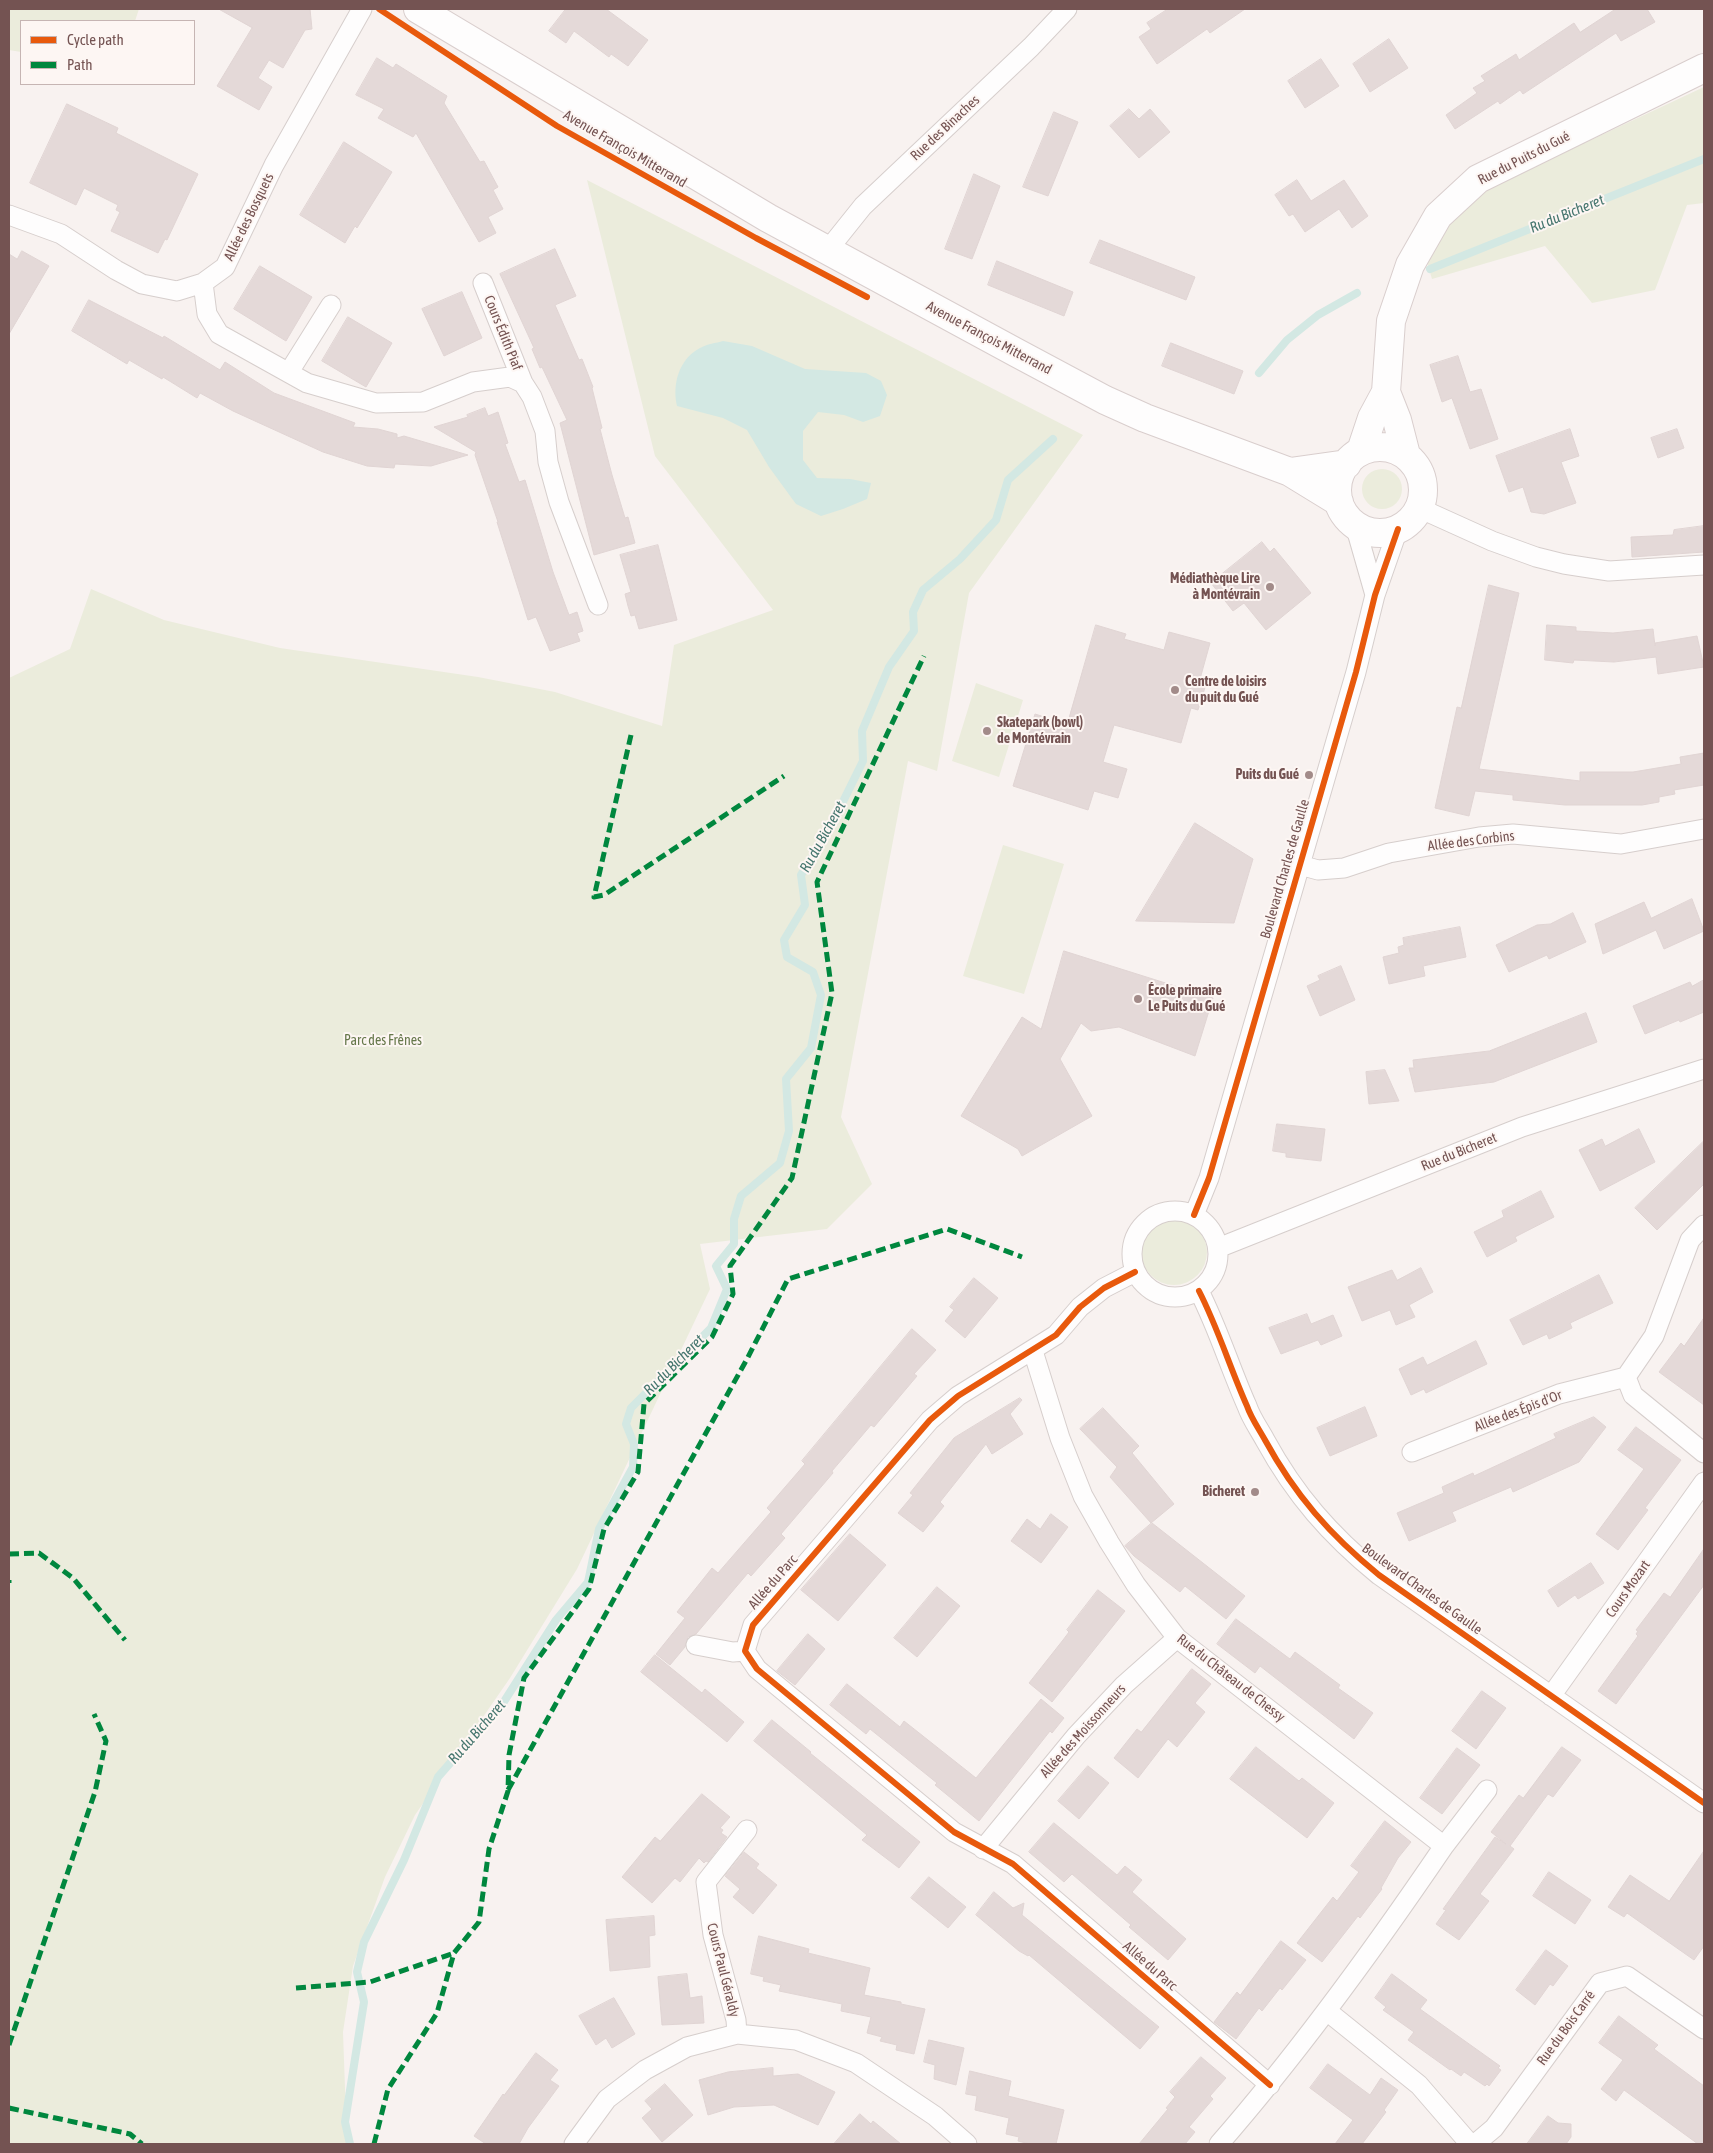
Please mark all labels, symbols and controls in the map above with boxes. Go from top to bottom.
legend [20,20,195,85]
text: Cycle path [67,31,124,48]
text: Path [67,56,93,73]
street label: Rue des Binaches [907,92,983,164]
street label: Avenue François Mitterrand [560,107,690,191]
street label: Rue du Puits du Gué [1475,128,1573,188]
street label: Allée des Bosquets [221,170,277,264]
water label: Ru du Bicheret [1527,191,1607,237]
street label: Cours Édith Piaf [480,293,526,373]
street label: Avenue François Mitterrand [923,298,1055,378]
place label: Médiathèque Lire à Montévrain [1170,571,1260,604]
marker: Médiathèque Lire à Montévrain [1264,581,1276,593]
place label: Centre de loisirs du puit du Gué [1185,674,1266,706]
marker: Centre de loisirs du puit du Gué [1169,684,1181,696]
place label: Skatepark (bowl) de Montévrain [997,715,1083,748]
marker: Skatepark (bowl) de Montévrain [981,725,993,737]
place label: Puits du Gué [1235,767,1299,783]
marker: Puits du Gué [1303,769,1315,781]
street label: Boulevard Charles de Gaulle [1257,797,1313,941]
water label: Ru du Bicheret [796,798,850,876]
street label: Allée des Corbins [1427,827,1515,855]
place label: École primaire Le Puits du Gué [1148,983,1225,1016]
marker: École primaire Le Puits du Gué [1132,993,1144,1005]
park label: Parc des Frênes [344,1033,422,1049]
street label: Rue du Bicheret [1419,1129,1499,1175]
water label: Ru du Bicheret [640,1331,708,1399]
street label: Allée des Épis d'Or [1472,1387,1564,1435]
place label: Bicheret [1202,1484,1245,1500]
marker: Bicheret [1249,1486,1261,1498]
street label: Boulevard Charles de Gaulle [1359,1540,1485,1638]
street label: Allée du Parc [745,1551,801,1613]
street label: Cours Mozart [1602,1557,1654,1621]
street label: Rue du Château de Chessy [1174,1631,1288,1725]
street label: Allée des Moissonneurs [1037,1681,1129,1781]
water label: Ru du Bicheret [444,1696,510,1768]
street label: Cours Paul Géraldy [703,1921,743,2019]
street label: Allée du Parc [1119,1938,1181,1994]
street label: Rue du Bois Carré [1533,1987,1599,2069]

